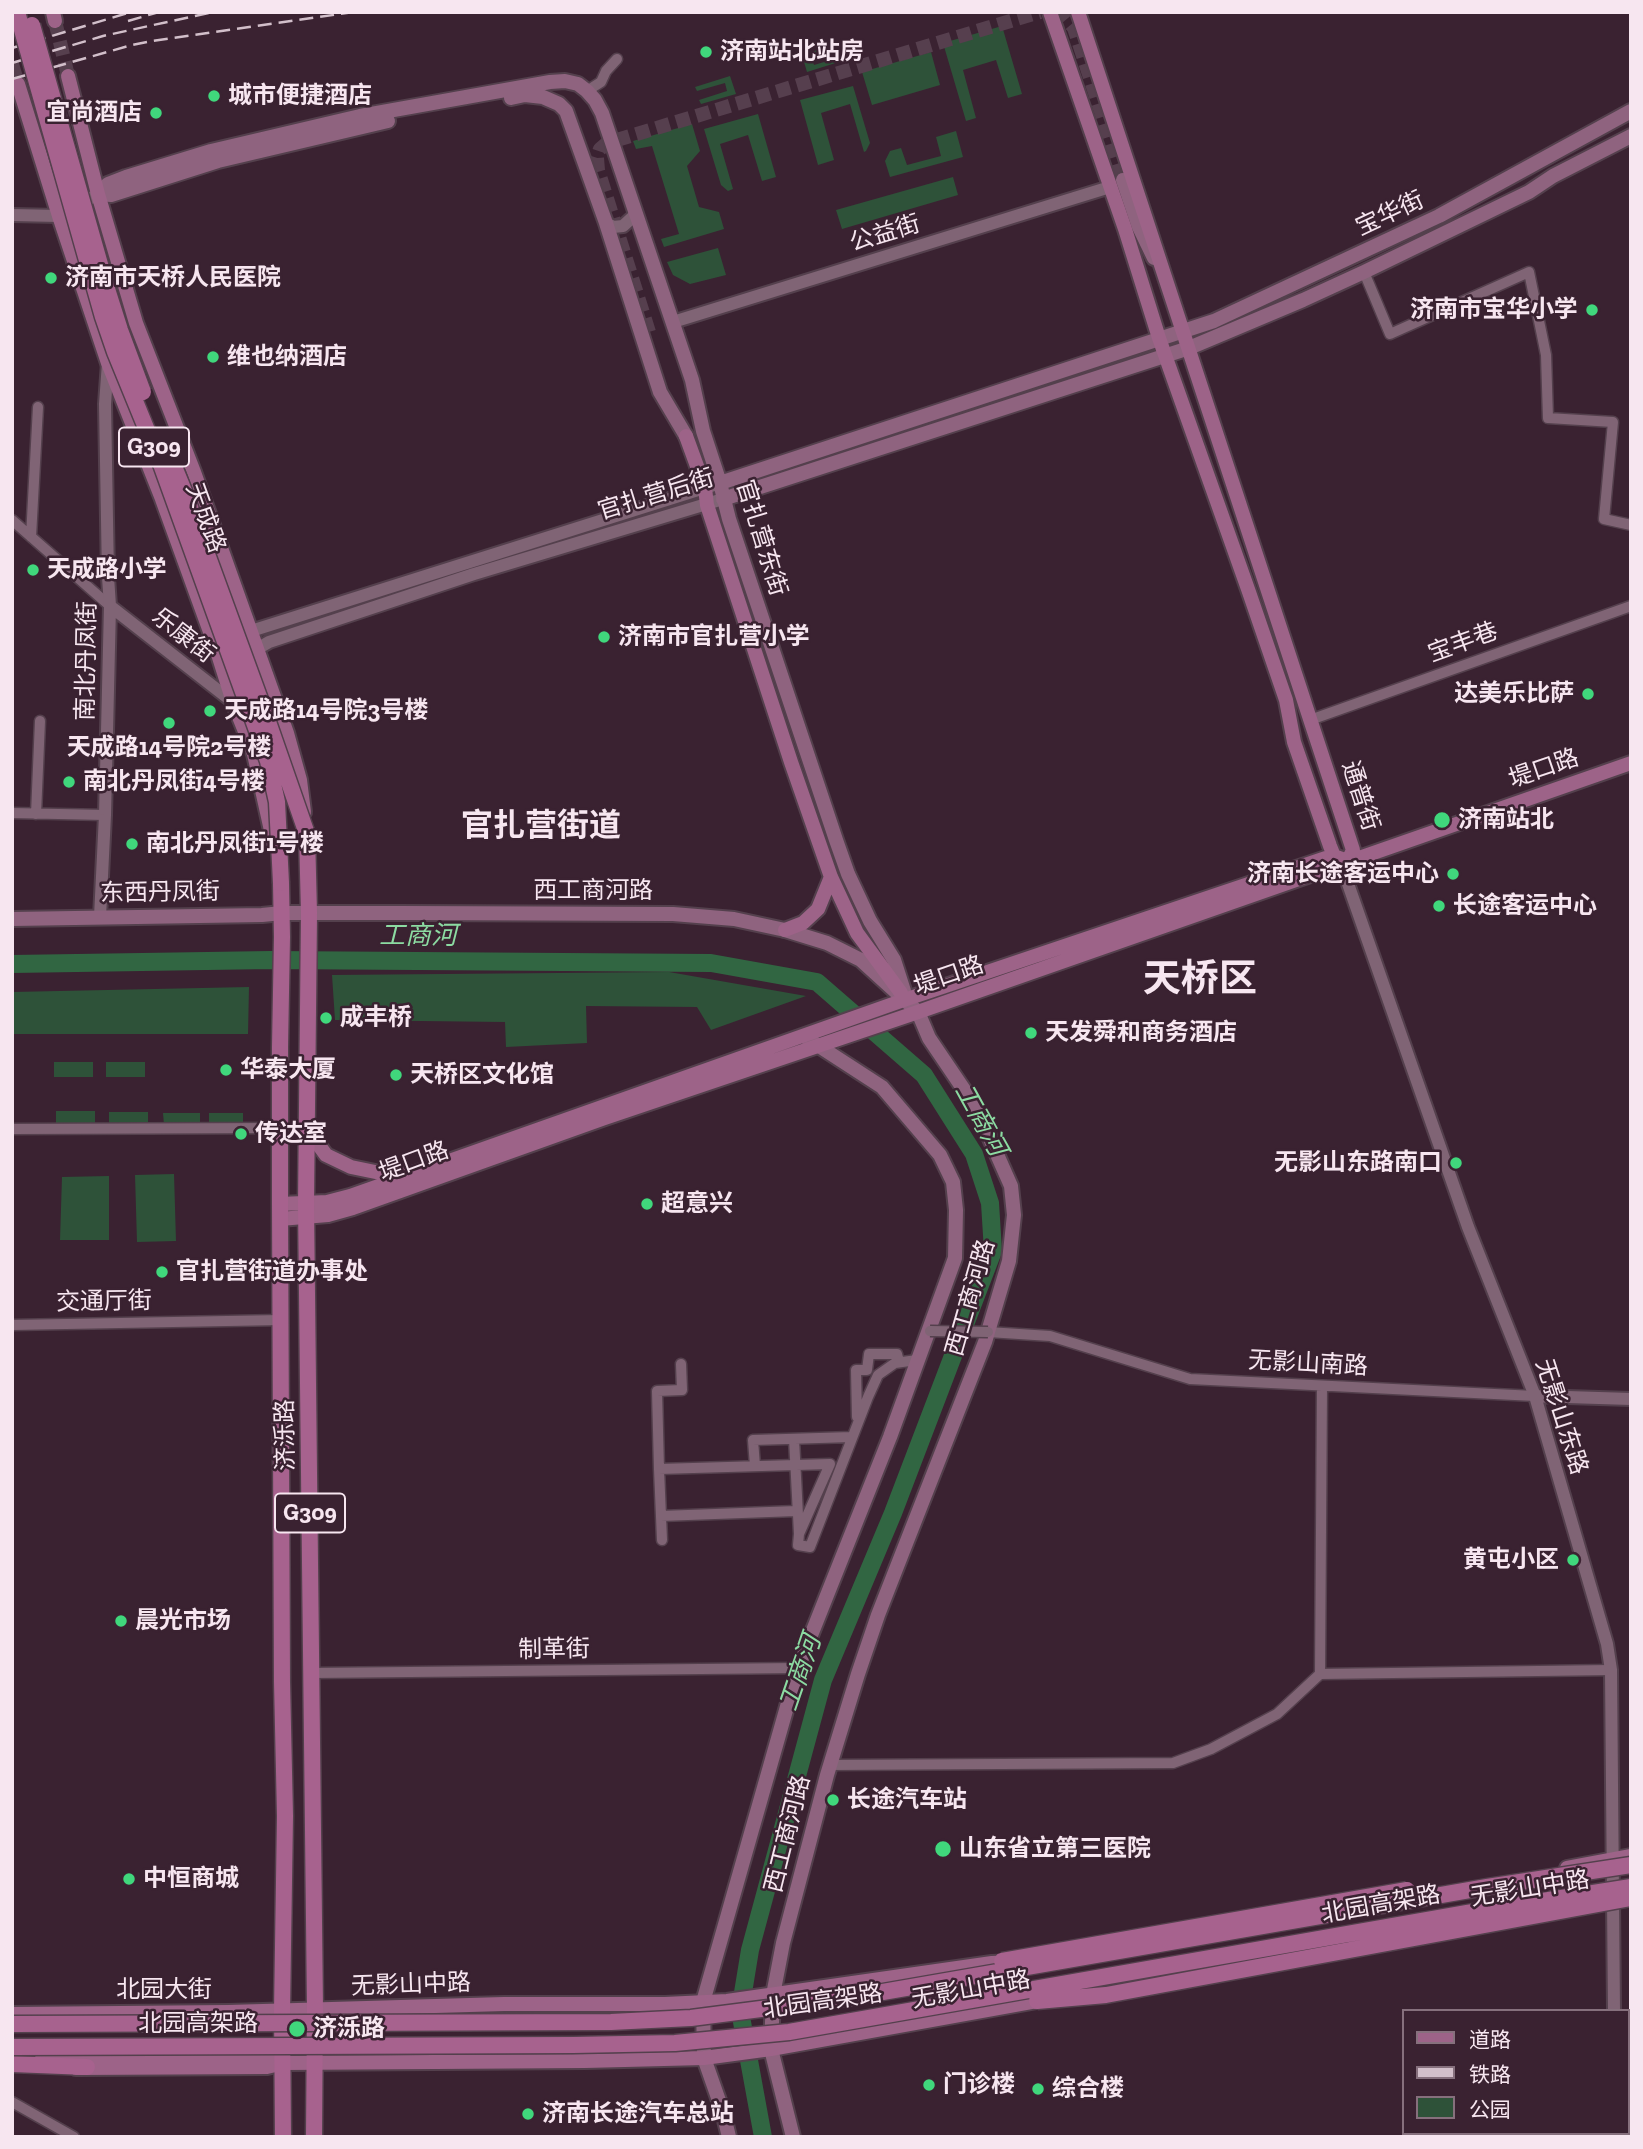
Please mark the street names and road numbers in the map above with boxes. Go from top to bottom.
street label: 宝华街 [1351,186,1429,242]
street label: 公益街 [846,210,924,258]
road number: G309 [119,428,189,466]
street label: 官扎营后街 [594,464,718,526]
street label: 官扎营东街 [730,476,792,600]
street label: 天成路 [179,479,231,557]
street label: 南北丹凤街 [72,601,102,721]
street label: 乐康街 [146,602,220,670]
street label: 宝丰巷 [1424,617,1502,669]
street label: 堤口路 [1505,744,1583,794]
street label: 通普街 [1335,757,1385,835]
street label: 西工商河路 [533,877,653,905]
street label: 东西丹凤街 [100,878,220,908]
street label: 堤口路 [910,951,988,1001]
street label: 堤口路 [375,1136,453,1188]
street label: 西工商河路 [941,1236,1001,1360]
street label: 交通厅街 [56,1287,152,1317]
street label: 无影山南路 [1247,1346,1369,1382]
street label: 无影山东路 [1529,1355,1593,1479]
street label: 济泺路 [271,1399,301,1471]
road number: G309 [275,1494,345,1532]
street label: 制革街 [518,1635,590,1665]
street label: 西工商河路 [760,1772,816,1896]
street label: 无影山中路 [1468,1865,1592,1913]
street label: 北园高架路 [1319,1880,1443,1930]
street label: 无影山中路 [909,1965,1033,2015]
street label: 无影山中路 [351,1969,471,2001]
street label: 北园大街 [116,1976,212,2004]
street label: 北园高架路 [762,1979,884,2025]
street label: 北园高架路 [138,2010,258,2038]

